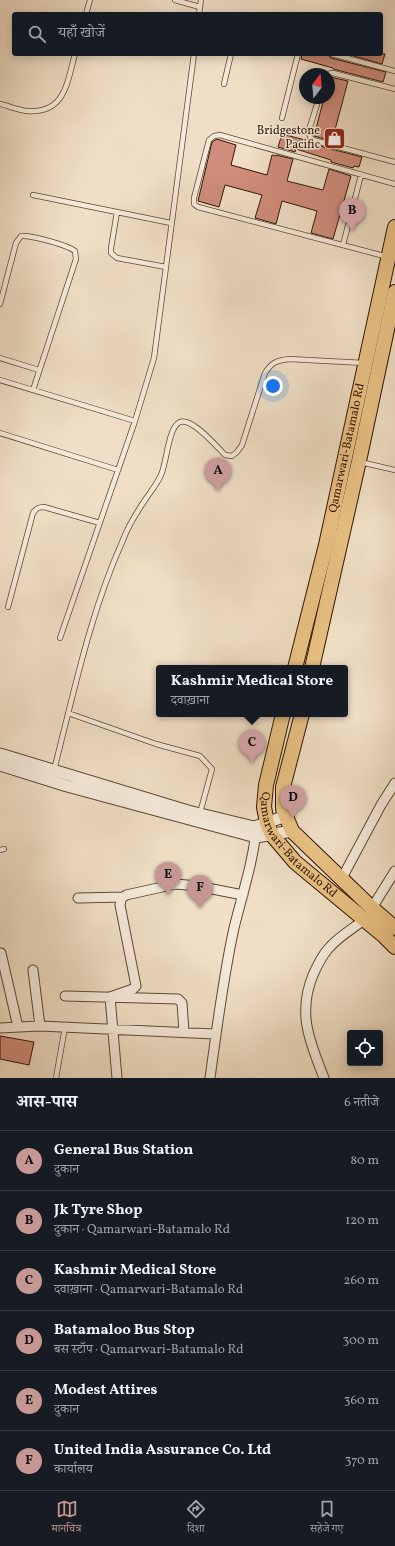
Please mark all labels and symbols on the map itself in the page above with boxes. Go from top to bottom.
north arrow [299,68,335,104]
place label: Bridgestone Pacific [257,123,320,153]
shop icon: Bridgestone Pacific [322,125,348,151]
pin: B [339,198,365,231]
your location [263,376,283,396]
street label: Qamarwari-Batamalo Rd [325,382,369,514]
pin: A [205,458,231,491]
pin: C [239,730,265,763]
pin: D [280,785,306,818]
street label: Qamarwari-Batamalo Rd [256,791,341,902]
pin: E [155,862,181,895]
pin: F [187,875,213,908]

